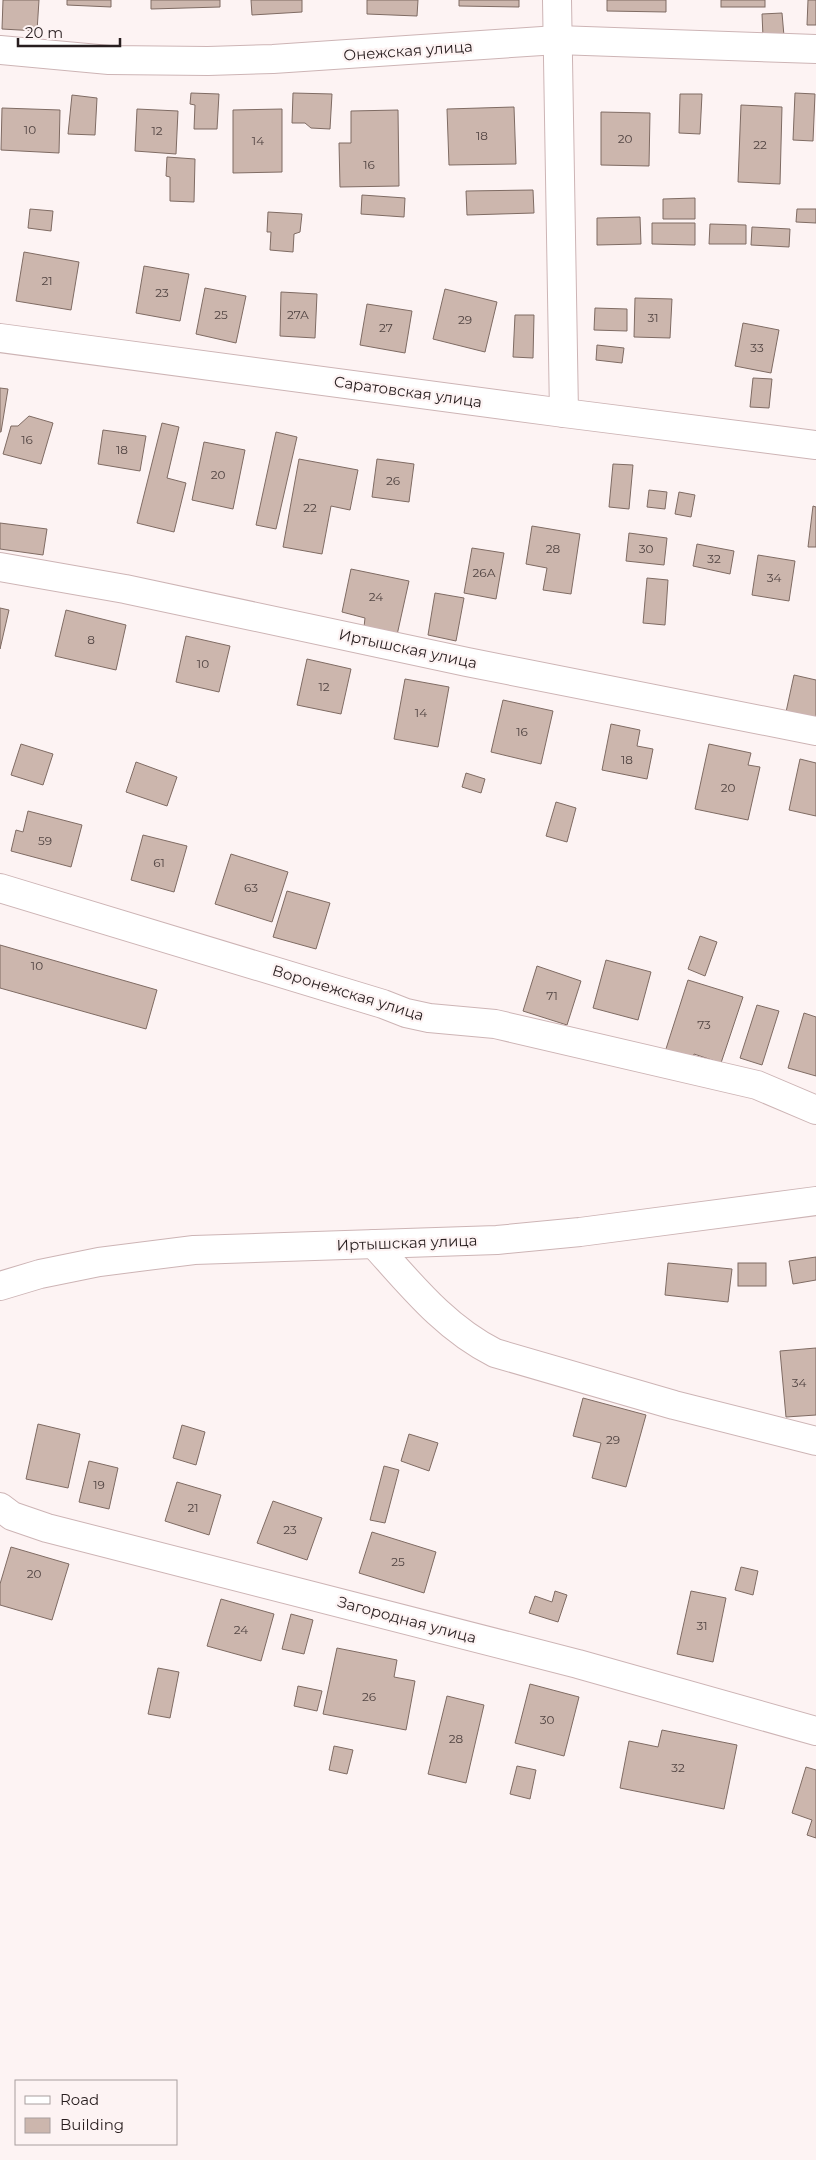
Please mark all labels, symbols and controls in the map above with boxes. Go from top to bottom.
scale bar [18,15,120,47]
text: 20 m [25,23,63,42]
street label: Онежская улица [343,37,473,65]
house number: 10 [24,122,36,137]
house number: 12 [151,123,163,138]
house number: 18 [476,128,488,143]
house number: 20 [618,131,632,146]
house number: 14 [252,133,264,148]
house number: 22 [753,137,767,152]
house number: 16 [363,157,375,172]
house number: 21 [41,273,53,288]
house number: 23 [155,285,169,300]
house number: 25 [214,307,228,322]
house number: 27А [287,307,309,322]
house number: 31 [647,310,659,325]
house number: 29 [458,312,472,327]
house number: 27 [379,320,393,335]
house number: 33 [750,340,764,355]
street label: Саратовская улица [333,372,483,411]
house number: 16 [21,432,33,447]
house number: 18 [116,442,128,457]
house number: 20 [211,467,225,482]
house number: 26 [386,473,400,488]
house number: 22 [303,500,317,515]
house number: 28 [546,541,561,556]
house number: 30 [639,541,653,556]
house number: 32 [707,551,721,566]
house number: 26А [472,565,496,580]
house number: 34 [767,570,781,585]
house number: 24 [369,589,383,604]
street label: Иртышская улица [337,625,479,672]
house number: 8 [87,632,95,647]
house number: 10 [197,656,209,671]
house number: 12 [318,679,330,694]
house number: 14 [415,705,427,720]
house number: 16 [516,724,528,739]
house number: 18 [621,752,633,767]
house number: 20 [721,780,735,795]
house number: 59 [38,833,52,848]
house number: 61 [153,855,165,870]
house number: 63 [244,880,258,895]
house number: 10 [31,958,43,973]
street label: Воронежская улица [270,960,426,1025]
house number: 71 [546,988,558,1003]
house number: 73 [697,1017,711,1032]
street label: Иртышская улица [336,1231,478,1254]
house number: 34 [792,1375,806,1390]
house number: 29 [606,1432,620,1447]
house number: 19 [93,1477,105,1492]
house number: 21 [187,1500,199,1515]
house number: 23 [283,1522,297,1537]
house number: 25 [391,1554,405,1569]
house number: 20 [27,1566,41,1581]
street label: Загородная улица [336,1592,478,1647]
house number: 31 [696,1618,708,1633]
house number: 24 [234,1622,248,1637]
house number: 26 [362,1689,376,1704]
house number: 30 [540,1712,554,1727]
house number: 28 [449,1731,464,1746]
house number: 32 [671,1760,685,1775]
legend [15,2080,178,2145]
text: Road [60,2090,99,2109]
text: Building [60,2115,124,2134]

